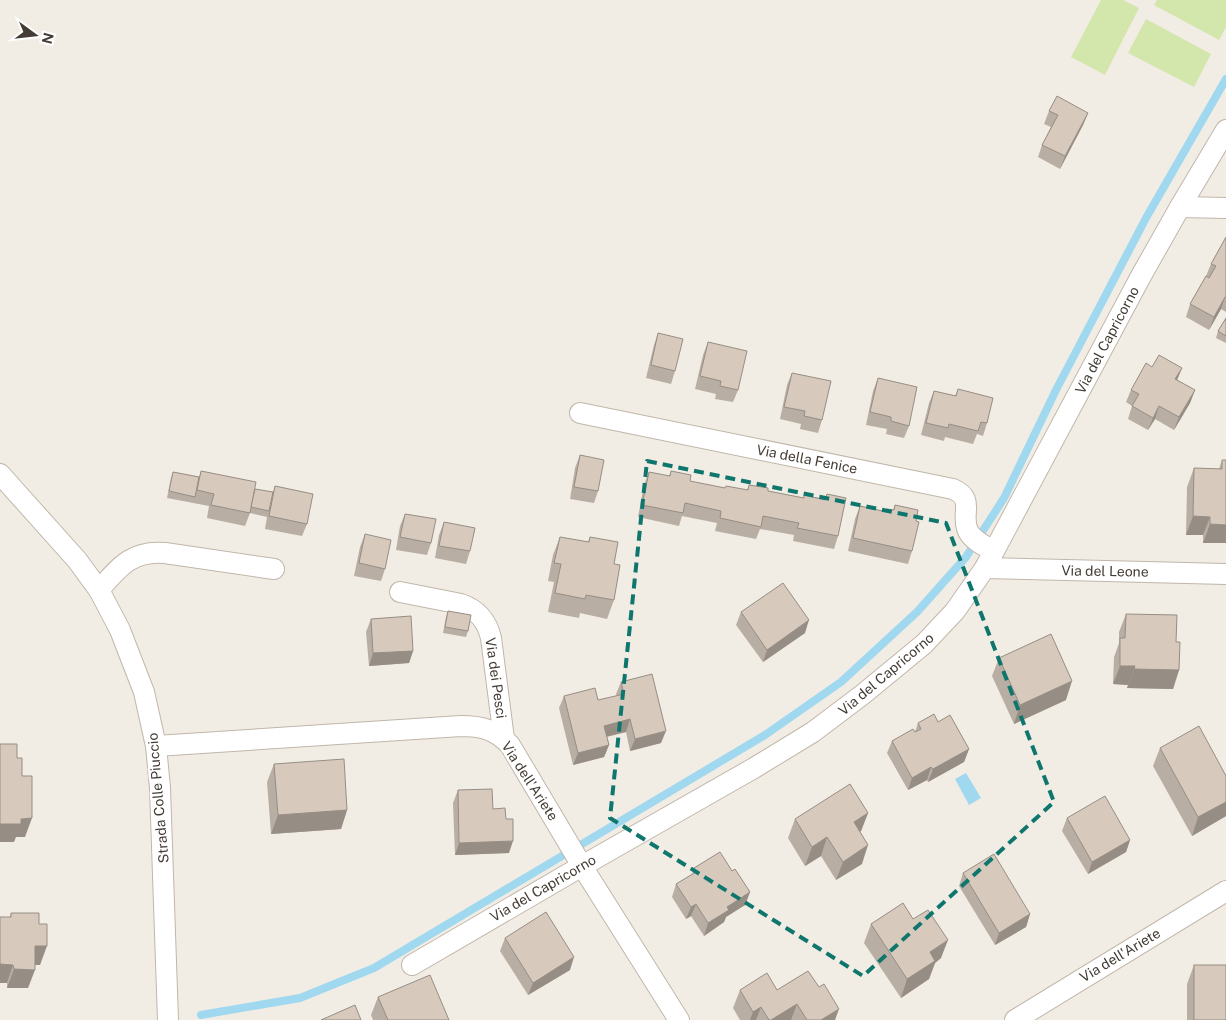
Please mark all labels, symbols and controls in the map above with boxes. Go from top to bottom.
north arrow [10,10,60,60]
text: N [38,31,57,46]
street label: Via del Capricorno [1072,284,1142,396]
street label: Via della Fenice [755,441,859,477]
street label: Via del Leone [1061,562,1149,580]
street label: Via del Capricorno [835,629,937,718]
street label: Via dei Pesci [482,636,510,720]
street label: Strada Colle Piuccio [144,732,172,864]
street label: Via dell'Ariete [499,739,562,824]
street label: Via del Capricorno [487,851,599,925]
street label: Via dell'Ariete [1077,925,1163,985]

